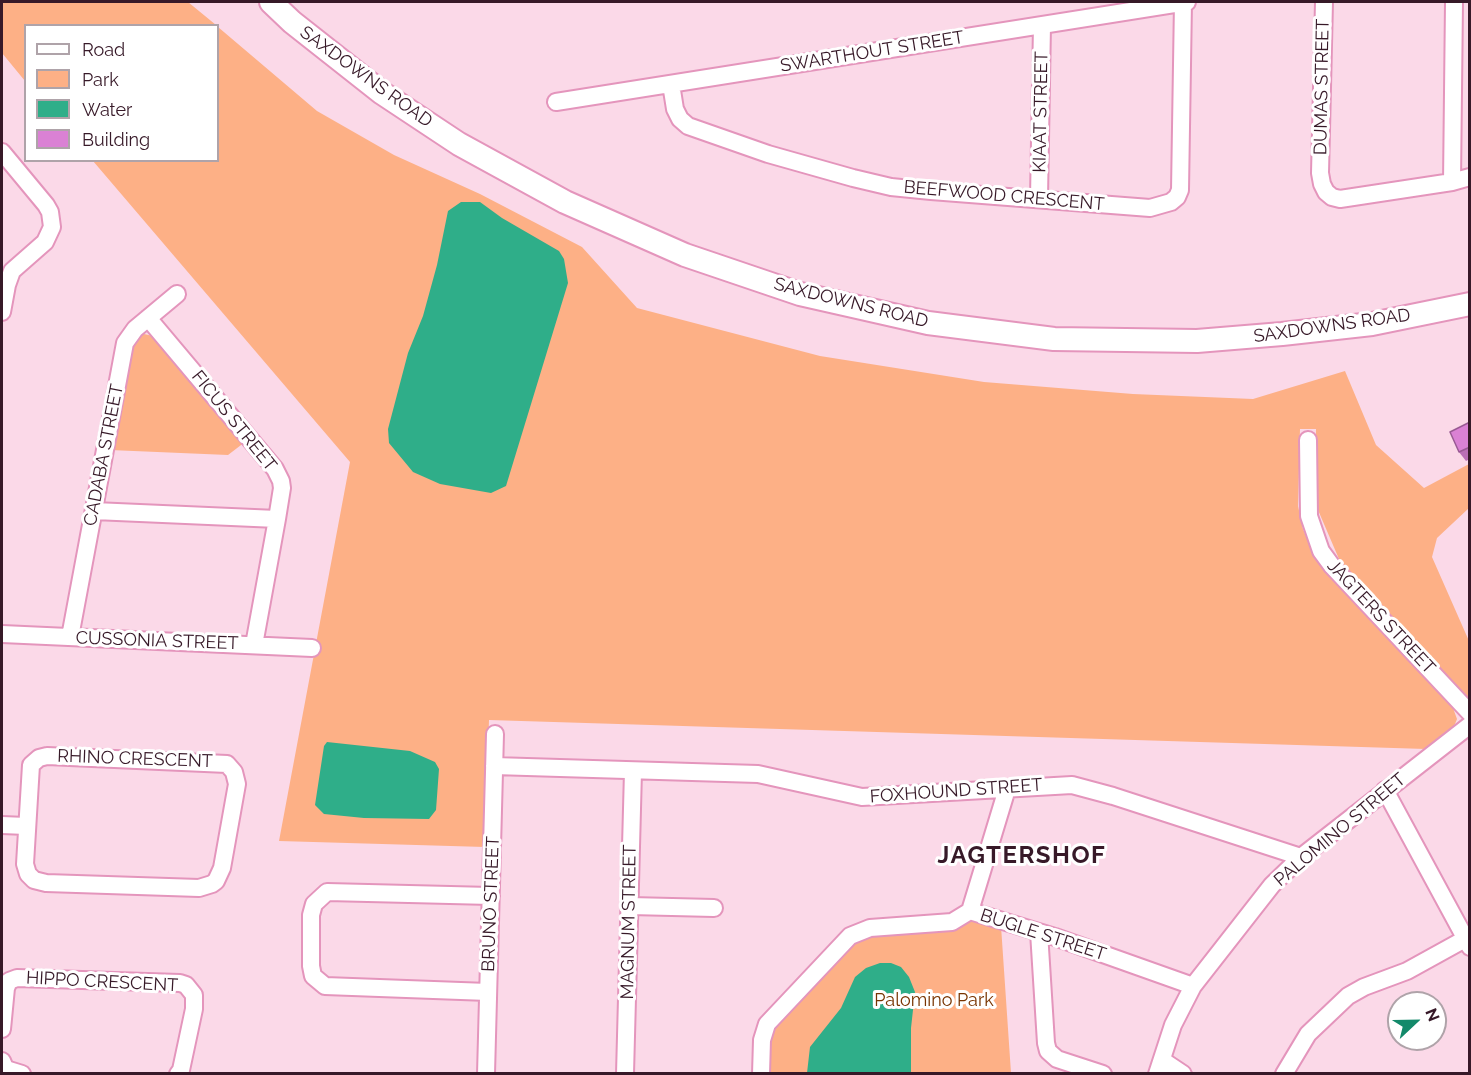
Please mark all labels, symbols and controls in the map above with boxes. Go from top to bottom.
street label: DUMAS STREET [1310,19,1334,155]
street label: SAXDOWNS ROAD [296,22,436,132]
legend [24,24,219,162]
street label: SWARTHOUT STREET [779,27,965,77]
text: Road [82,39,125,60]
street label: KIAAT STREET [1029,51,1053,173]
text: Park [82,69,119,90]
text: Water [82,99,132,120]
text: Building [82,129,150,150]
street label: BEEFWOOD CRESCENT [903,176,1105,216]
street label: SAXDOWNS ROAD [772,273,930,333]
street label: SAXDOWNS ROAD [1252,304,1412,348]
street label: FICUS STREET [187,366,281,476]
street label: CADABA STREET [80,382,128,528]
street label: JAGTERS STREET [1322,555,1440,679]
street label: CUSSONIA STREET [75,627,239,655]
street label: RHINO CRESCENT [57,745,213,773]
street label: PALOMINO STREET [1270,769,1410,891]
street label: FOXHOUND STREET [869,774,1043,808]
street label: BRUNO STREET [478,836,504,972]
district label: JAGTERSHOF [938,842,1106,870]
street label: MAGNUM STREET [617,844,641,1000]
street label: BUGLE STREET [977,904,1109,966]
street label: HIPPO CRESCENT [25,967,179,997]
park label: Palomino Park [874,990,994,1012]
north arrow [1387,991,1447,1051]
text: N [1421,1006,1443,1024]

